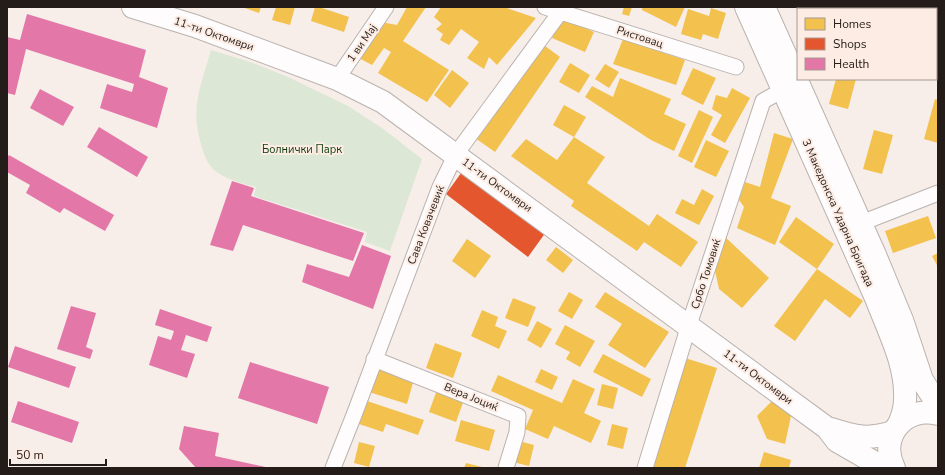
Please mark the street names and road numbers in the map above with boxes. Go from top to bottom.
street label: 11-ти Октомври [172,13,256,55]
street label: 1 ви Мај [344,21,380,65]
street label: Ристовац [615,22,666,52]
street label: 3 Македонска Ударна Бригада [799,137,877,289]
street label: 11-ти Октомври [459,154,535,216]
street label: Сава Ковачевиќ [404,183,448,267]
street label: Србо Томовиќ [688,237,724,311]
street label: 11-ти Октомври [720,346,796,408]
street label: Вера Јоциќ [442,379,501,415]

